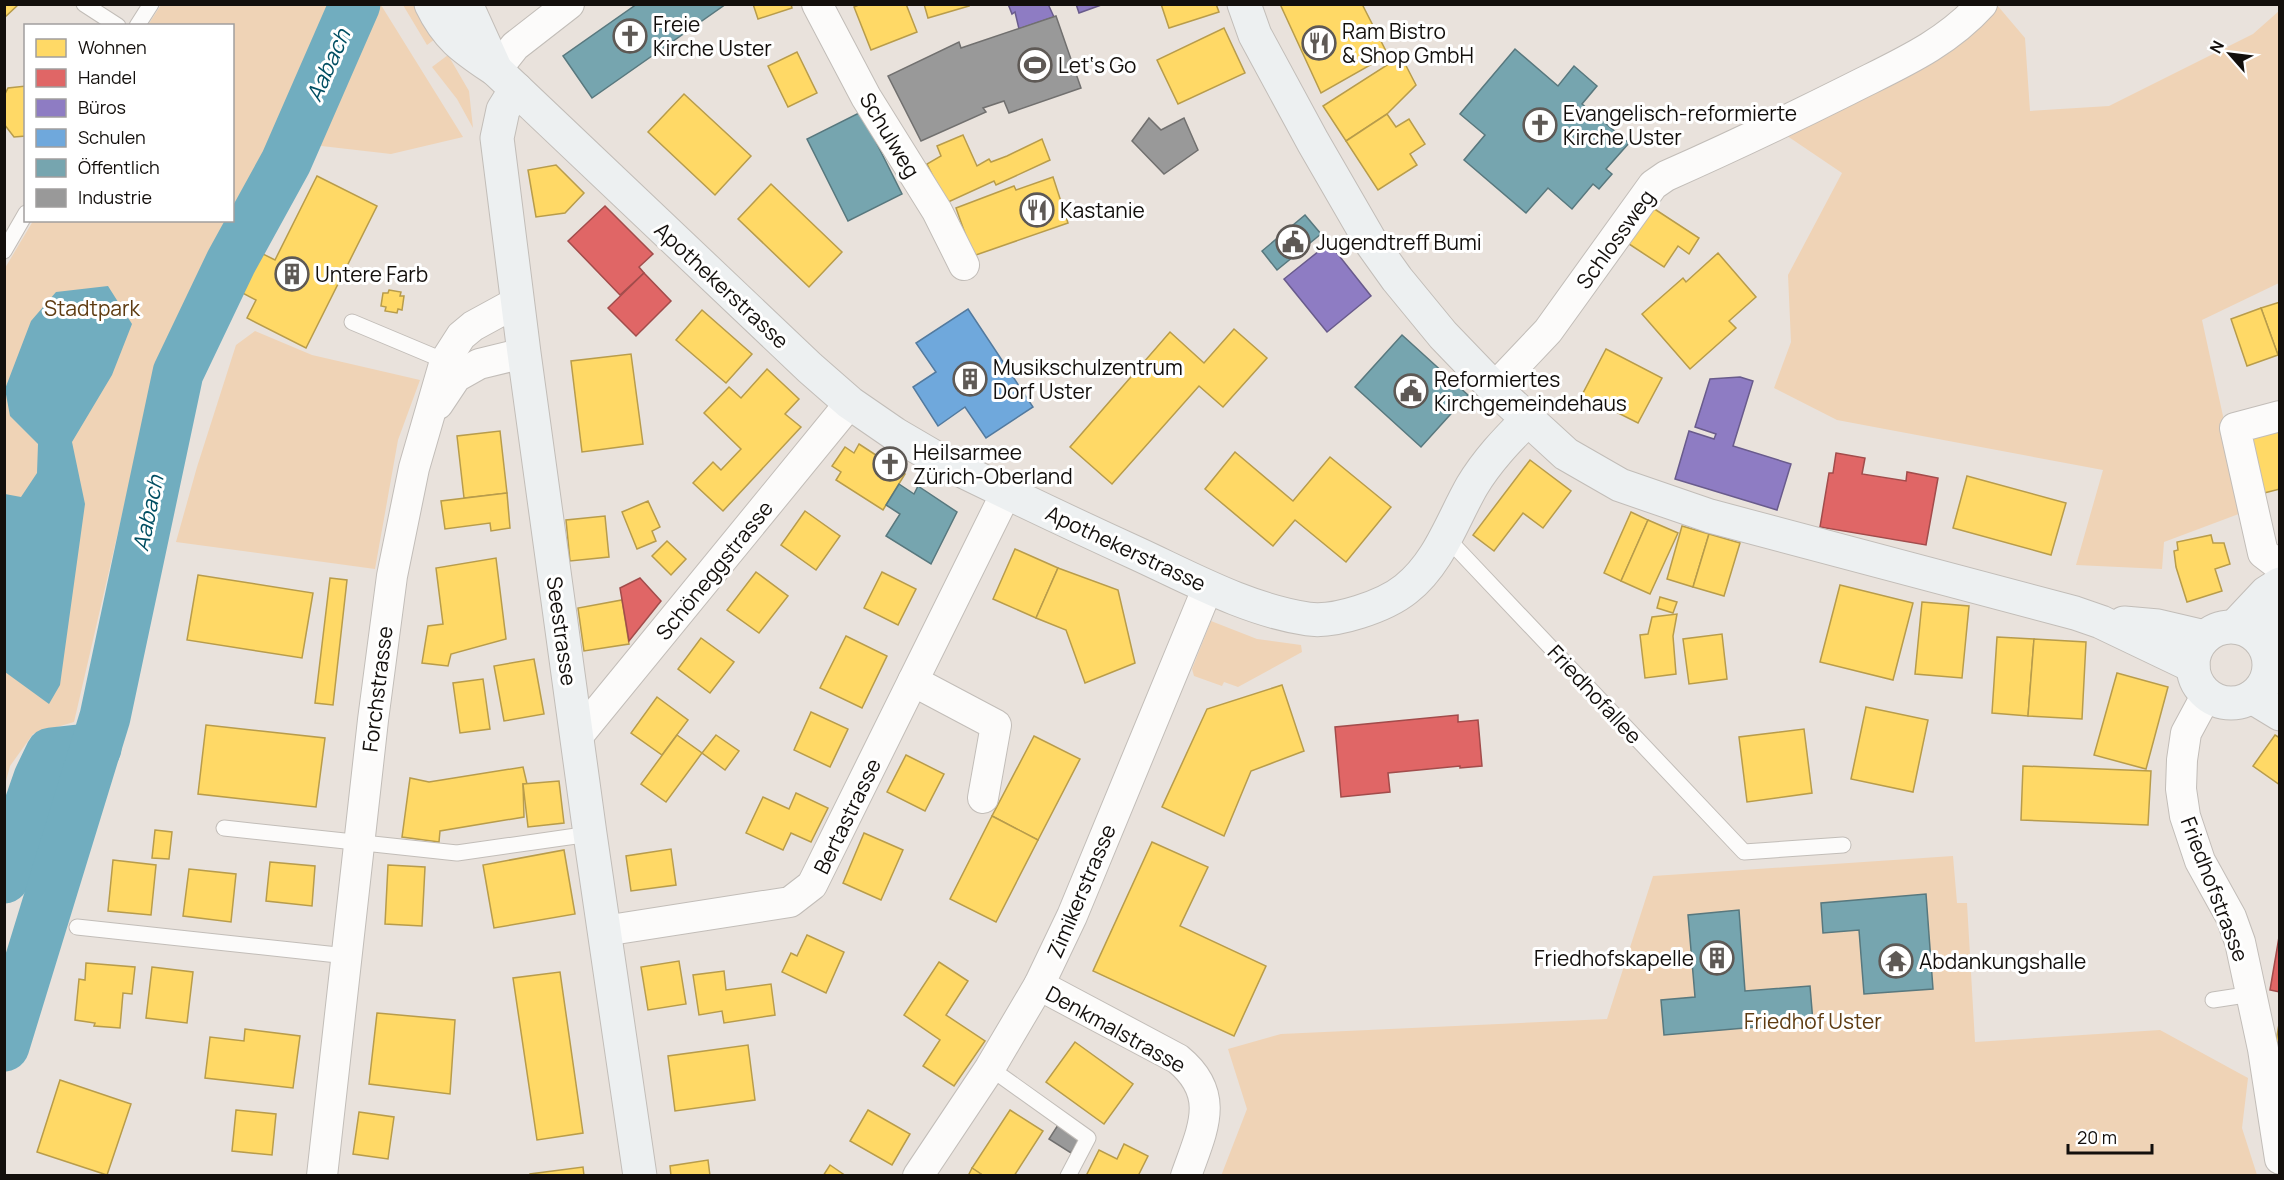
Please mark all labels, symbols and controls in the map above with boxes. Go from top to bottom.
place label: Freie Kirche Uster [653,10,772,62]
place label: Ram Bistro & Shop GmbH [1342,17,1474,69]
church icon: Freie Kirche Uster [612,18,648,54]
water label: Aabach [299,23,358,106]
legend [24,24,234,222]
north arrow [2200,24,2260,84]
restaurant icon: Ram Bistro & Shop GmbH [1301,25,1337,61]
text: Wohnen [78,35,147,59]
text: N [2204,37,2229,57]
sports icon: Let‘s Go [1017,47,1053,83]
place label: Let‘s Go [1058,51,1137,79]
text: Handel [78,65,136,89]
street label: Schulweg [854,87,926,183]
text: Büros [78,95,126,119]
place label: Evangelisch-reformierte Kirche Uster [1563,99,1797,151]
church icon: Evangelisch-reformierte Kirche Uster [1522,107,1558,143]
text: Schulen [78,125,146,149]
text: Öffentlich [78,155,160,179]
street label: Schlossweg [1569,184,1661,294]
text: Industrie [78,185,152,209]
restaurant icon: Kastanie [1019,192,1055,228]
place label: Kastanie [1060,196,1145,224]
street label: Apothekerstrasse [649,216,795,354]
public building icon: Jugendtreff Bumi [1275,224,1311,260]
place label: Jugendtreff Bumi [1316,228,1482,256]
building icon: Untere Farb [274,256,310,292]
place label: Untere Farb [315,260,428,288]
park label: Stadtpark [44,294,141,322]
place label: Musikschulzentrum Dorf Uster [993,353,1183,405]
building icon: Musikschulzentrum Dorf Uster [952,361,988,397]
place label: Reformiertes Kirchgemeindehaus [1434,365,1627,417]
public building icon: Reformiertes Kirchgemeindehaus [1393,373,1429,409]
place label: Heilsarmee Zürich-Oberland [913,438,1073,490]
church icon: Heilsarmee Zürich-Oberland [872,446,908,482]
water label: Aabach [125,471,171,554]
street label: Schöneggstrasse [649,495,779,645]
street label: Apothekerstrasse [1041,499,1211,597]
street label: Seestrasse [540,575,584,687]
street label: Forchstrasse [355,624,399,754]
street label: Friedhofallee [1542,638,1648,750]
street label: Bertastrasse [807,754,887,878]
street label: Friedhofstrasse [2175,813,2255,965]
street label: Zimikerstrasse [1040,820,1122,962]
building icon: Friedhofskapelle [1699,940,1735,976]
temple icon: Abdankungshalle [1878,943,1914,979]
place label: Friedhofskapelle [1534,944,1694,972]
place label: Abdankungshalle [1919,947,2086,975]
street label: Denkmalstrasse [1041,979,1191,1079]
park label: Friedhof Uster [1744,1007,1882,1035]
scale bar [2068,1117,2152,1155]
text: 20 m [2077,1125,2117,1149]

